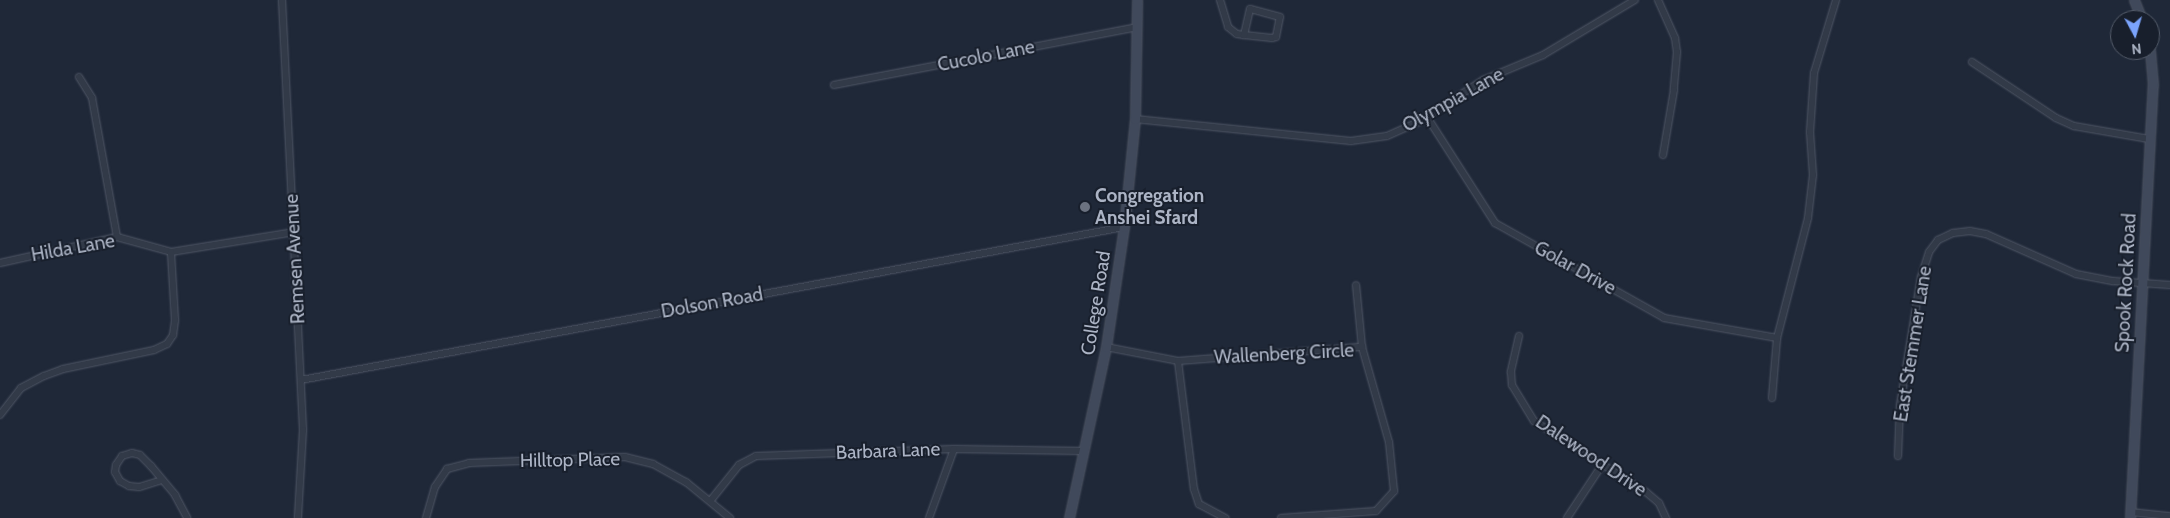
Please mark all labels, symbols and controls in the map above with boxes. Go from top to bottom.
north arrow [2110,10,2160,60]
street label: Cucolo Lane [936,35,1036,77]
text: N [2131,39,2142,58]
street label: Olympia Lane [1398,63,1508,137]
place label: Congregation Anshei Sfard [1095,185,1204,229]
street label: Remsen Avenue [280,193,310,325]
marker: Congregation Anshei Sfard [1079,201,1091,213]
street label: Spook Rock Road [2111,213,2141,353]
street label: Hilda Lane [29,229,117,267]
street label: Golar Drive [1530,236,1620,300]
street label: College Road [1077,249,1115,357]
street label: East Stemmer Lane [1889,264,1937,424]
street label: Dolson Road [659,283,765,323]
street label: Wallenberg Circle [1213,339,1355,369]
street label: Dalewood Drive [1531,411,1651,501]
street label: Barbara Lane [835,438,941,464]
street label: Hilltop Place [520,448,620,472]

